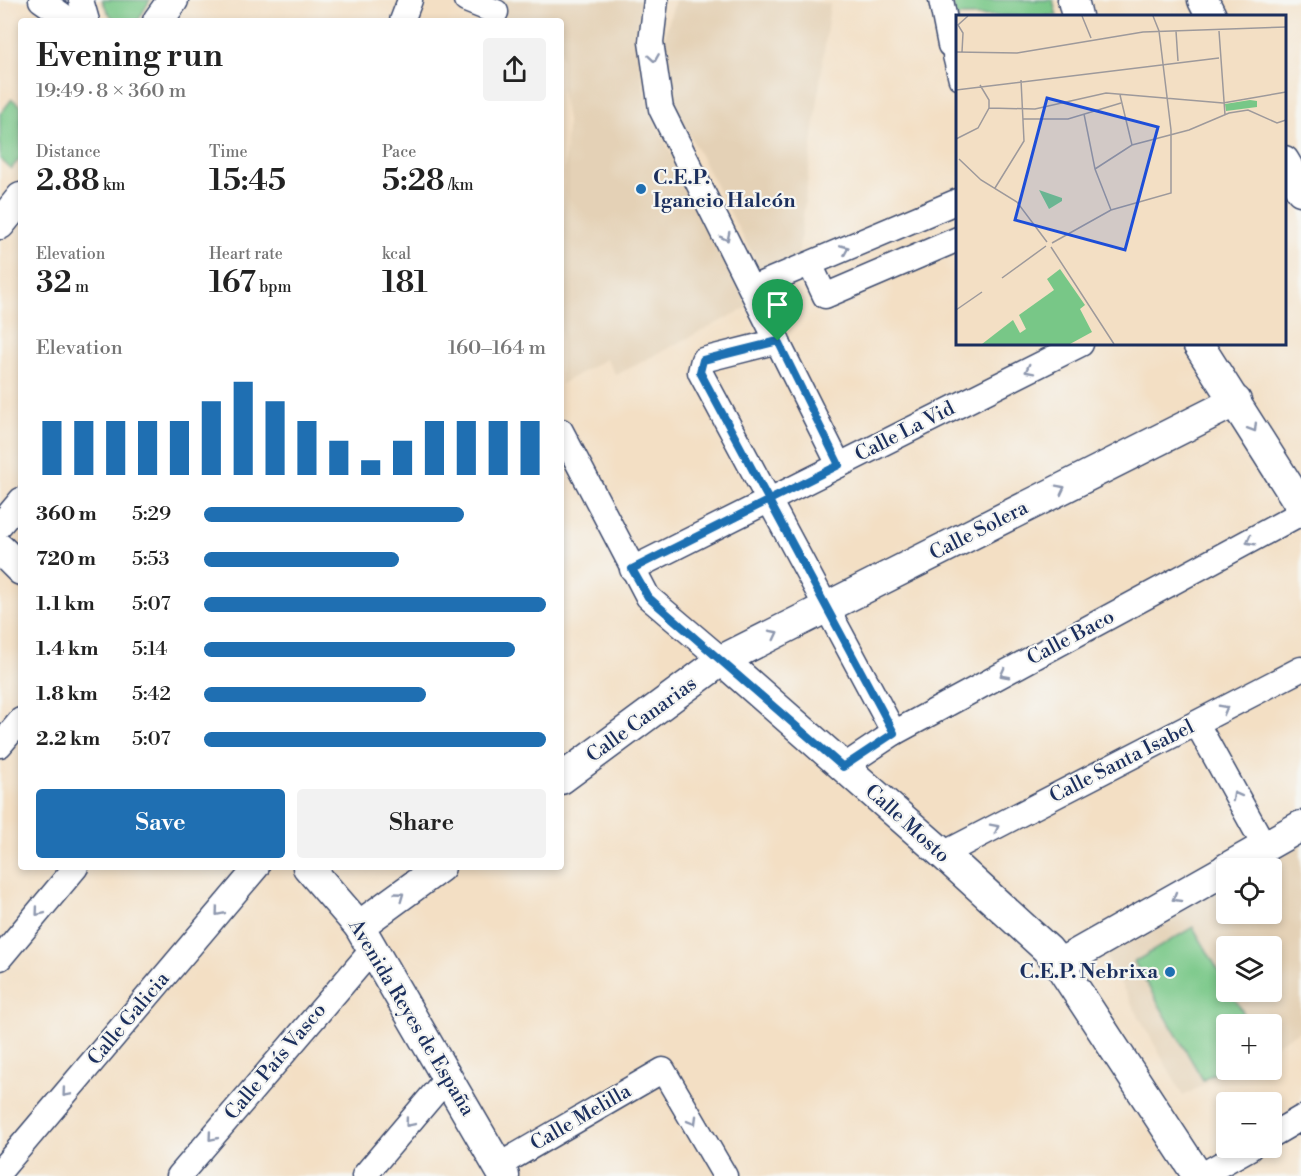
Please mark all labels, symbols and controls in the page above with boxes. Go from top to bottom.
inset map [956,15,1286,345]
text: Evening run [36,36,223,77]
button: share [483,38,546,101]
one-way arrow [647,53,659,63]
text: 19:49 · 8 × 360 m [36,79,186,104]
text: Distance [36,142,101,162]
text: Time [209,142,248,162]
text: Pace [382,142,416,162]
text: 2.88 [36,162,100,200]
text: 15:45 [209,162,286,200]
text: 5:28 [382,162,445,200]
place label: C.E.P. Igancio Halcón [653,166,796,214]
text: km [100,175,125,195]
text: /km [445,175,473,195]
marker: C.E.P. Igancio Halcón [634,182,648,196]
one-way arrow [719,231,730,241]
text: Elevation [36,244,105,264]
text: Heart rate [209,244,283,264]
text: kcal [382,244,411,264]
one-way arrow [838,244,849,256]
text: 32 [36,264,72,302]
text: 167 [209,264,256,302]
text: 181 [382,264,428,302]
text: m [72,277,89,297]
text: bpm [256,277,292,297]
pin [752,279,803,341]
icon: arrive [761,288,794,321]
text: Elevation [36,336,123,361]
text: 160–164 m [448,336,546,361]
one-way arrow [1024,362,1035,374]
street label: Calle La Vid [851,396,960,468]
one-way arrow [1245,422,1257,432]
one-way arrow [1055,485,1066,497]
street label: Calle Solera [926,495,1033,567]
text: 360 m [36,502,97,527]
text: 5:29 [132,502,171,527]
one-way arrow [1245,534,1256,545]
text: 720 m [36,547,96,572]
text: 5:53 [132,547,170,572]
text: 1.1 km [36,592,95,617]
text: 5:07 [132,592,171,617]
street label: Calle Baco [1023,605,1119,671]
one-way arrow [768,630,779,641]
text: 1.4 km [36,637,98,662]
text: 5:14 [132,637,167,662]
one-way arrow [999,666,1010,678]
street label: Calle Canarias [582,672,702,768]
text: 1.8 km [36,682,98,707]
text: 5:42 [132,682,171,707]
one-way arrow [1218,705,1229,717]
street label: Calle Santa Isabel [1046,715,1199,809]
text: 2.2 km [36,727,100,752]
text: 5:07 [132,727,171,752]
street label: Calle Mosto [859,779,955,869]
button: Save [36,789,285,858]
button: Share [297,789,546,858]
one-way arrow [1232,792,1244,802]
one-way arrow [988,823,999,835]
map controls [1216,858,1282,1158]
button: locate [1216,858,1282,924]
one-way arrow [1172,891,1182,902]
one-way arrow [393,893,404,904]
one-way arrow [35,905,46,916]
one-way arrow [216,905,227,916]
street label: Avenida Reyes de España [342,914,480,1121]
button: layers [1216,936,1282,1002]
place label: C.E.P. Nebrixa [1019,960,1158,985]
marker: C.E.P. Nebrixa [1163,965,1177,979]
street label: Calle Galicia [83,967,176,1071]
street label: Calle País Vasco [220,998,332,1126]
button: + [1216,1014,1282,1080]
street label: Calle Melilla [526,1079,637,1157]
one-way arrow [63,1086,74,1097]
button: − [1216,1092,1282,1158]
one-way arrow [685,1115,697,1125]
one-way arrow [406,1116,417,1127]
one-way arrow [208,1130,219,1141]

